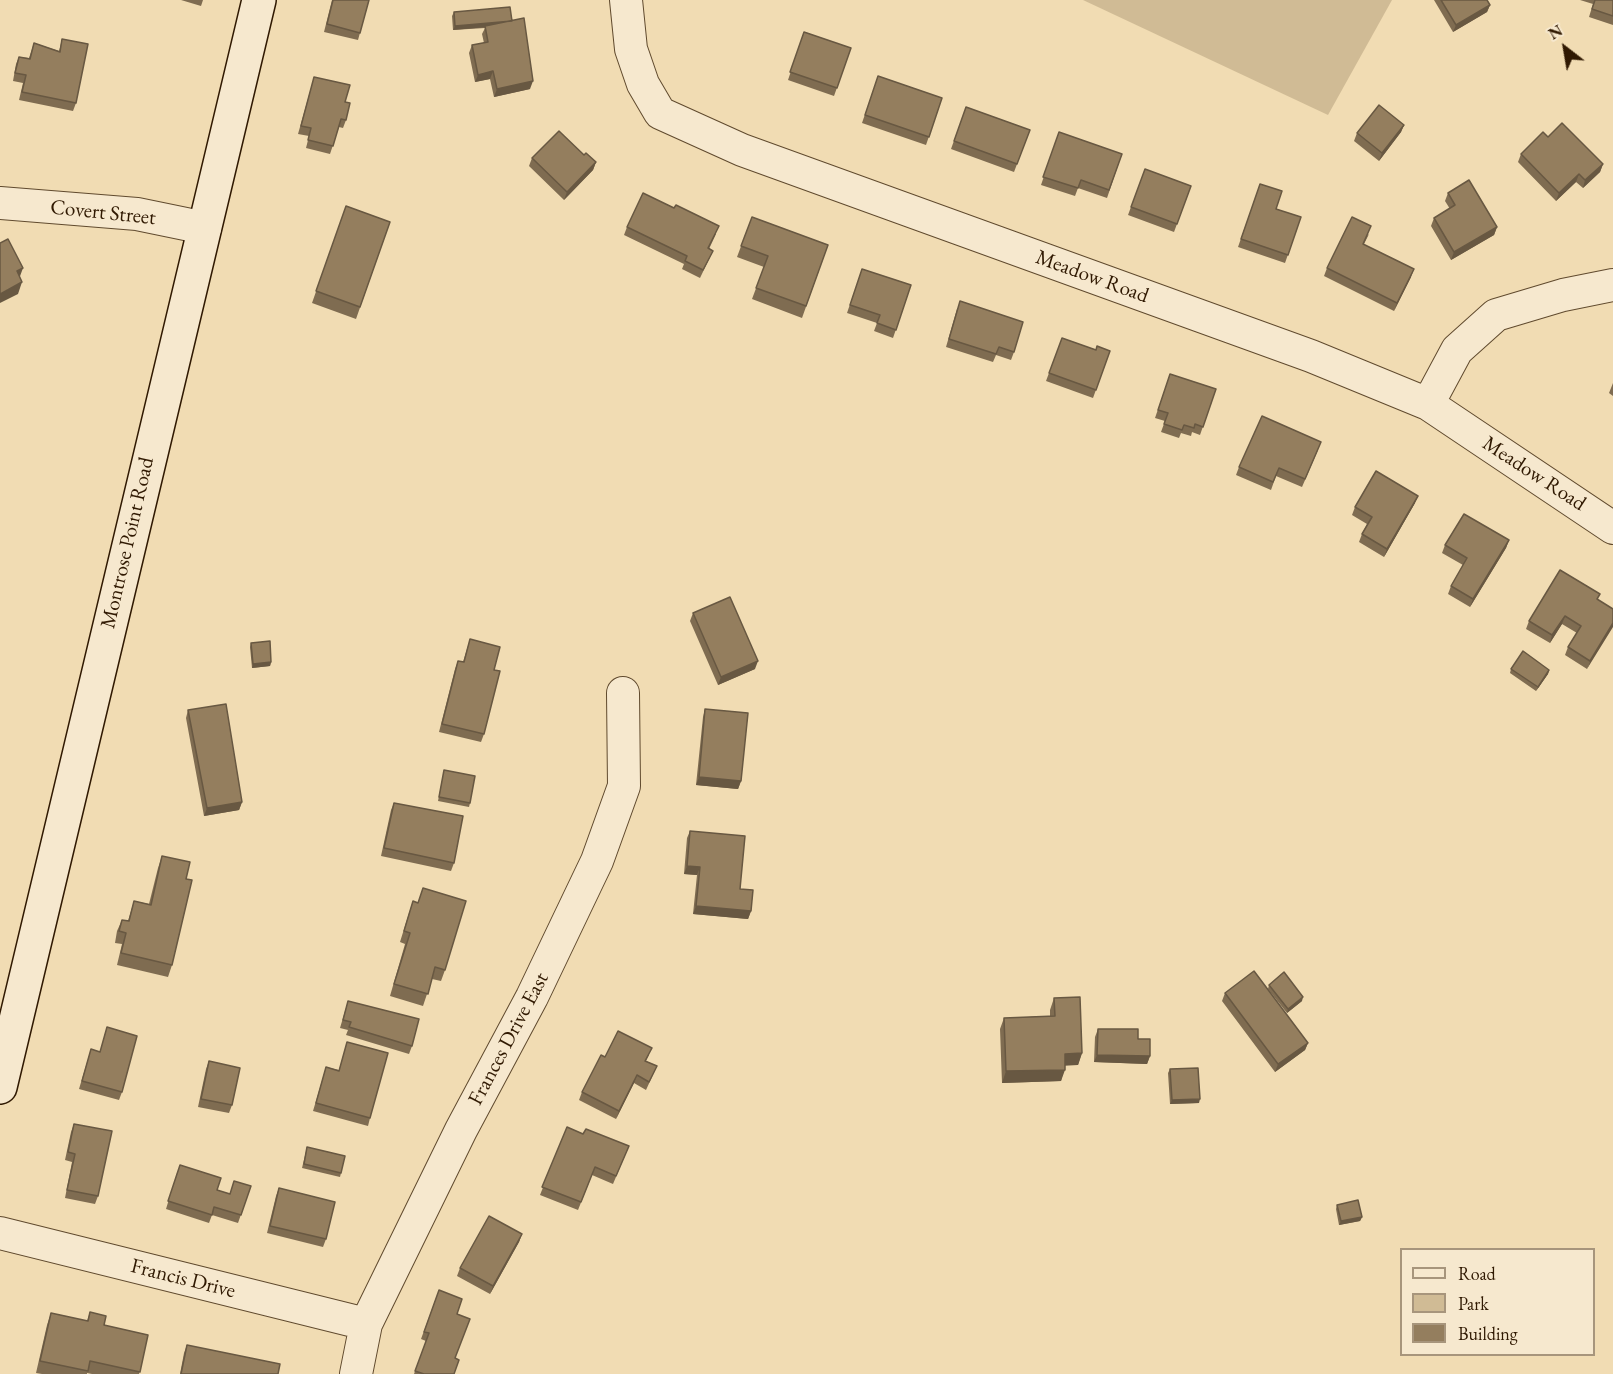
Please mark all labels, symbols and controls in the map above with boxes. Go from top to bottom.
north arrow [1535,18,1595,78]
text: N [1545,20,1566,44]
street label: Covert Street [49,195,157,231]
street label: Meadow Road [1032,245,1152,309]
street label: Meadow Road [1478,431,1590,517]
street label: Montrose Point Road [96,455,160,631]
street label: Frances Drive East [463,968,555,1110]
legend [1400,1248,1595,1356]
street label: Francis Drive [128,1254,238,1304]
text: Road [1458,1262,1496,1285]
text: Park [1458,1292,1489,1315]
text: Building [1458,1322,1518,1345]

